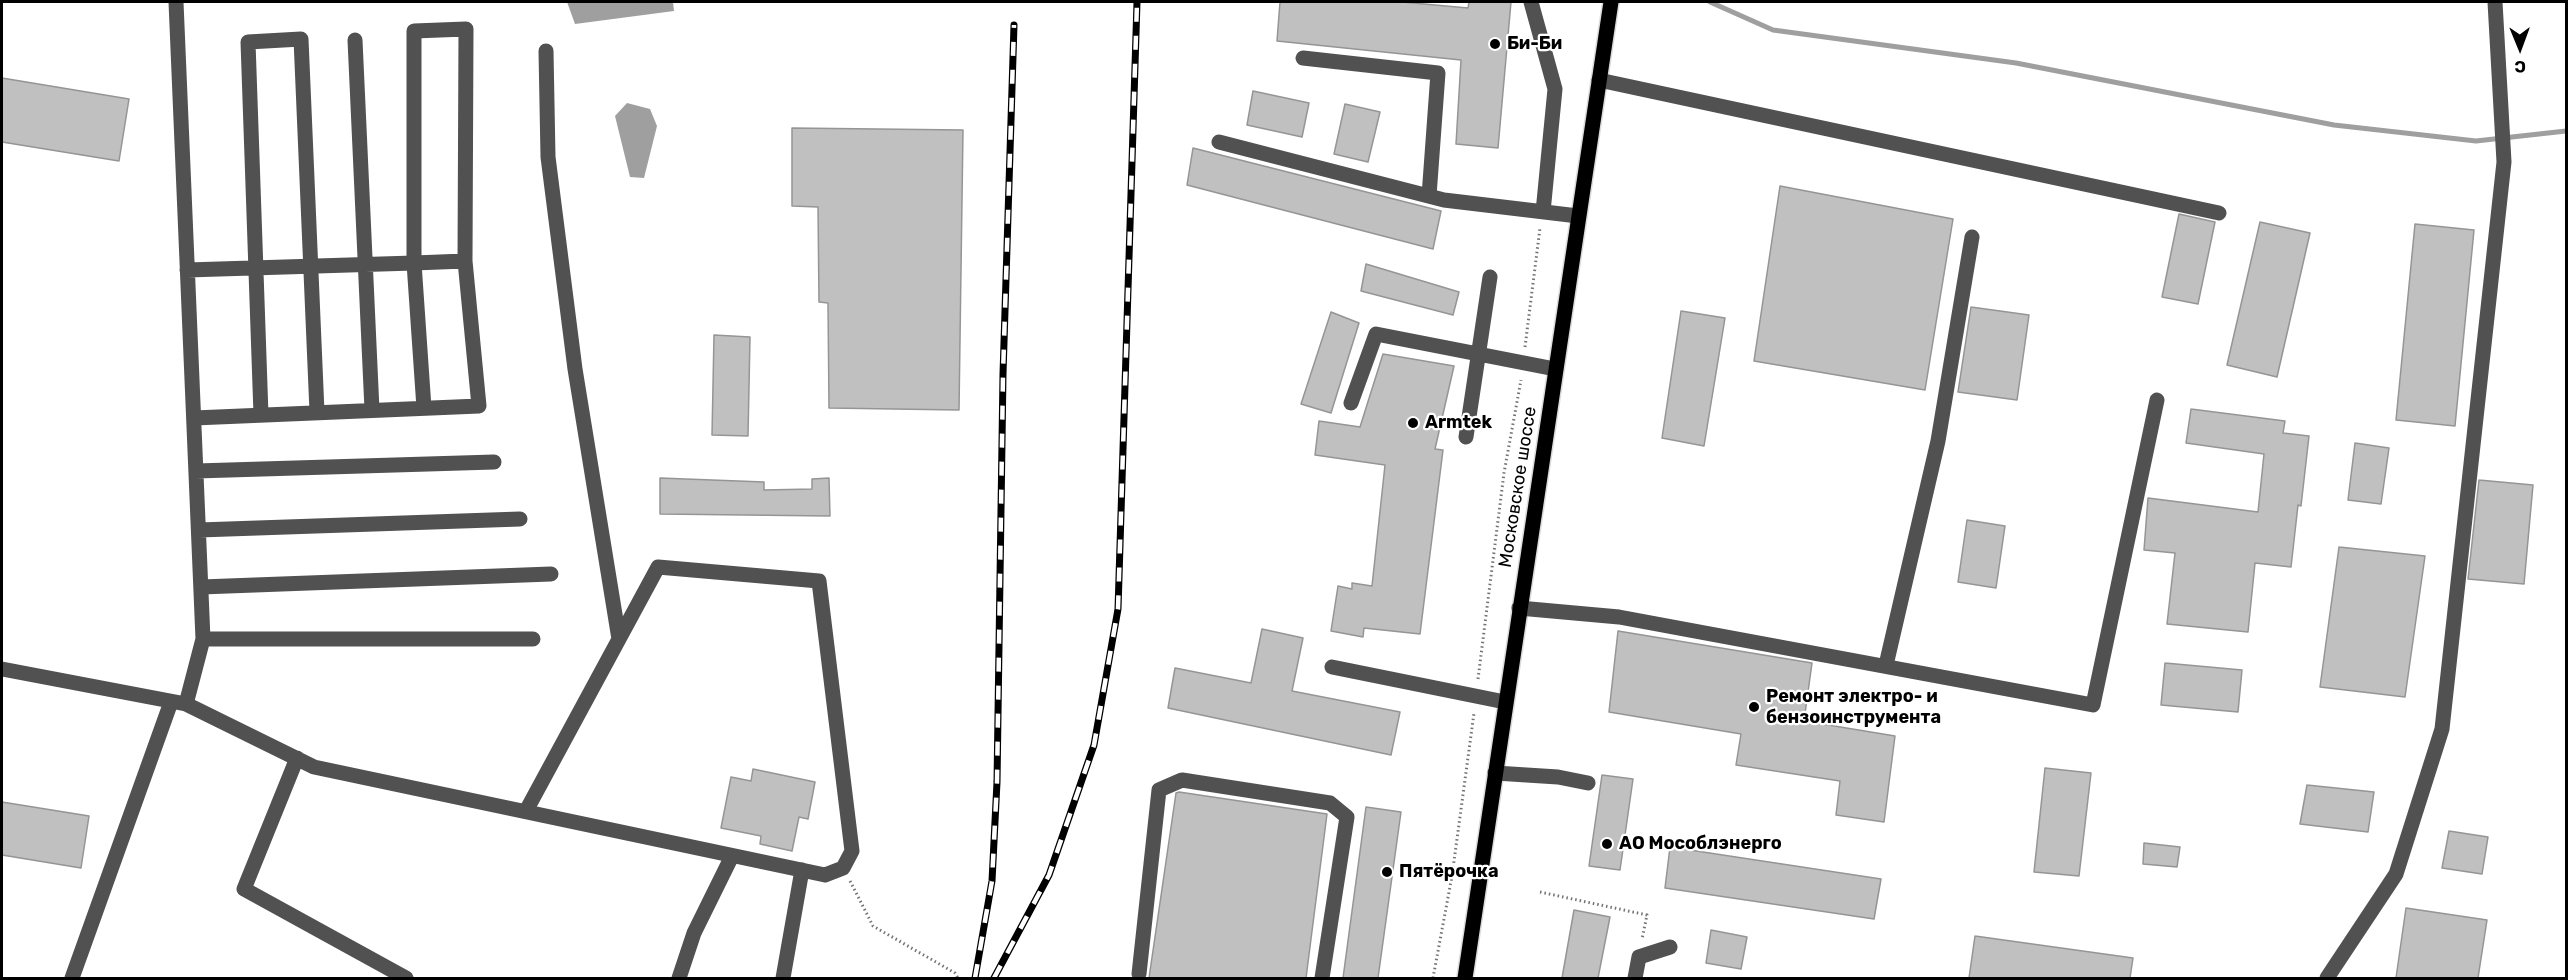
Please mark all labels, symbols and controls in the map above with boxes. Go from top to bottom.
north arrow [2490,18,2550,78]
place label: Би-Би [1507,33,1562,55]
marker: Би-Би [1488,37,1502,51]
text: С [2515,57,2526,76]
street label: Московское шоссе [1495,405,1541,569]
place label: Armtek [1425,412,1492,434]
marker: Armtek [1406,416,1420,430]
place label: Ремонт электро- и бензоинструмента [1766,686,1941,728]
marker: Ремонт электро- и бензоинструмента [1747,700,1761,714]
place label: АО Мособлэнерго [1619,833,1782,855]
marker: АО Мособлэнерго [1600,837,1614,851]
place label: Пятёрочка [1399,861,1499,883]
marker: Пятёрочка [1380,865,1394,879]

